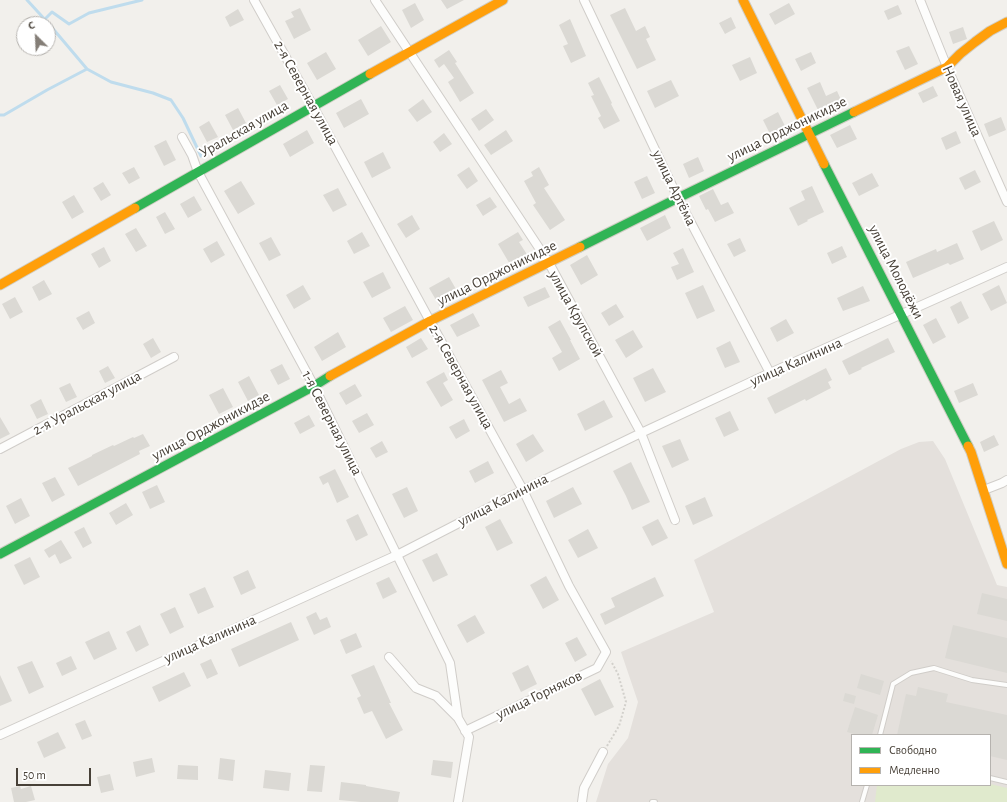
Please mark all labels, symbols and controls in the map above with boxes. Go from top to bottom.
north arrow [16,16,56,56]
text: С [26,19,36,32]
street label: 2-я Северная улица [270,37,342,149]
street label: Новая улица [938,62,986,140]
street label: улица Орджоникидзе [724,92,850,166]
street label: Уральская улица [196,96,292,162]
street label: улица Артёма [648,147,700,229]
street label: улица Молодёжи [864,222,928,322]
street label: улица Орджоникидзе [434,236,560,310]
street label: улица Крупской [545,268,607,360]
street label: 2-я Северная улица [425,321,497,433]
street label: улица Калинина [747,334,845,390]
street label: 2-я Уральская улица [30,367,144,439]
street label: 1-я Северная улица [298,368,366,478]
street label: улица Орджоникидзе [149,387,273,465]
street label: улица Калинина [455,470,551,530]
street label: улица Калинина [161,611,259,667]
street label: улица Горняков [493,666,585,724]
legend [851,734,991,786]
text: Свободно [889,744,937,756]
scale bar [18,760,93,786]
text: Медленно [889,764,940,776]
text: 50 m [23,769,46,781]

